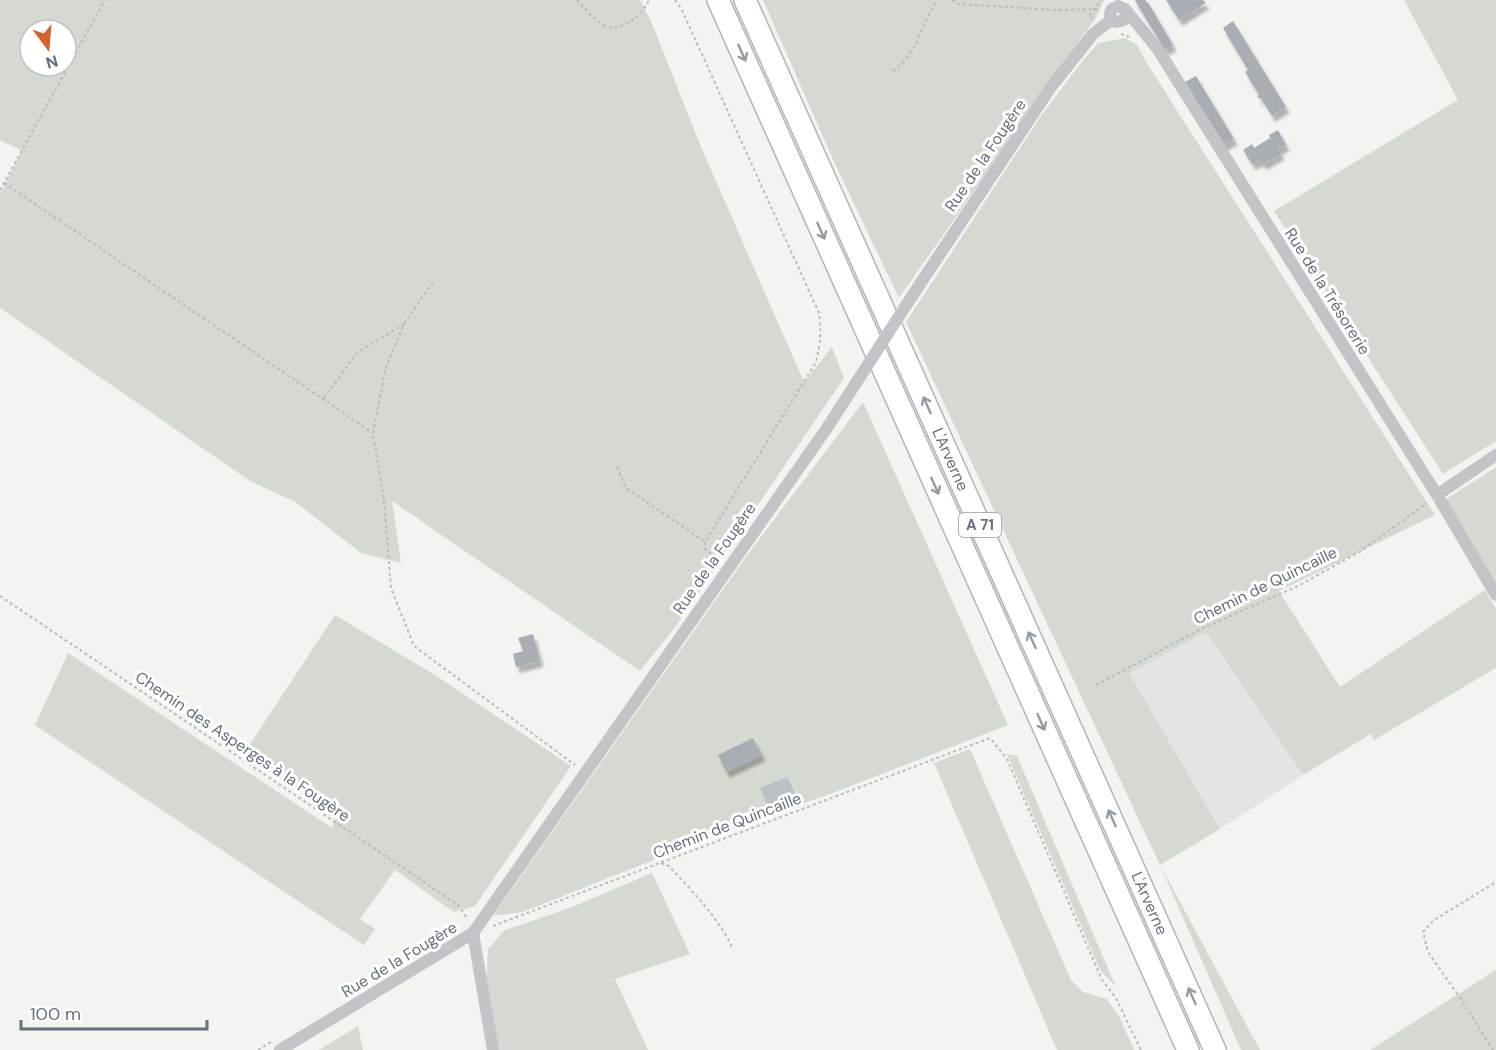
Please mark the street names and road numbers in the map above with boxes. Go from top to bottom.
street label: Rue de la Fougère [940,95,1031,216]
street label: Rue de la Trésorerie [1280,224,1375,359]
street label: L'Arverne [927,424,974,494]
street label: Rue de la Fougère [668,499,761,618]
road number: A 71 [959,513,1001,537]
street label: Chemin de Quincaille [1190,542,1340,629]
street label: Chemin des Asperges à la Fougère [131,666,354,826]
street label: Chemin de Quincaille [650,788,804,863]
street label: L'Arverne [1126,868,1173,938]
street label: Rue de la Fougère [338,917,461,1002]

